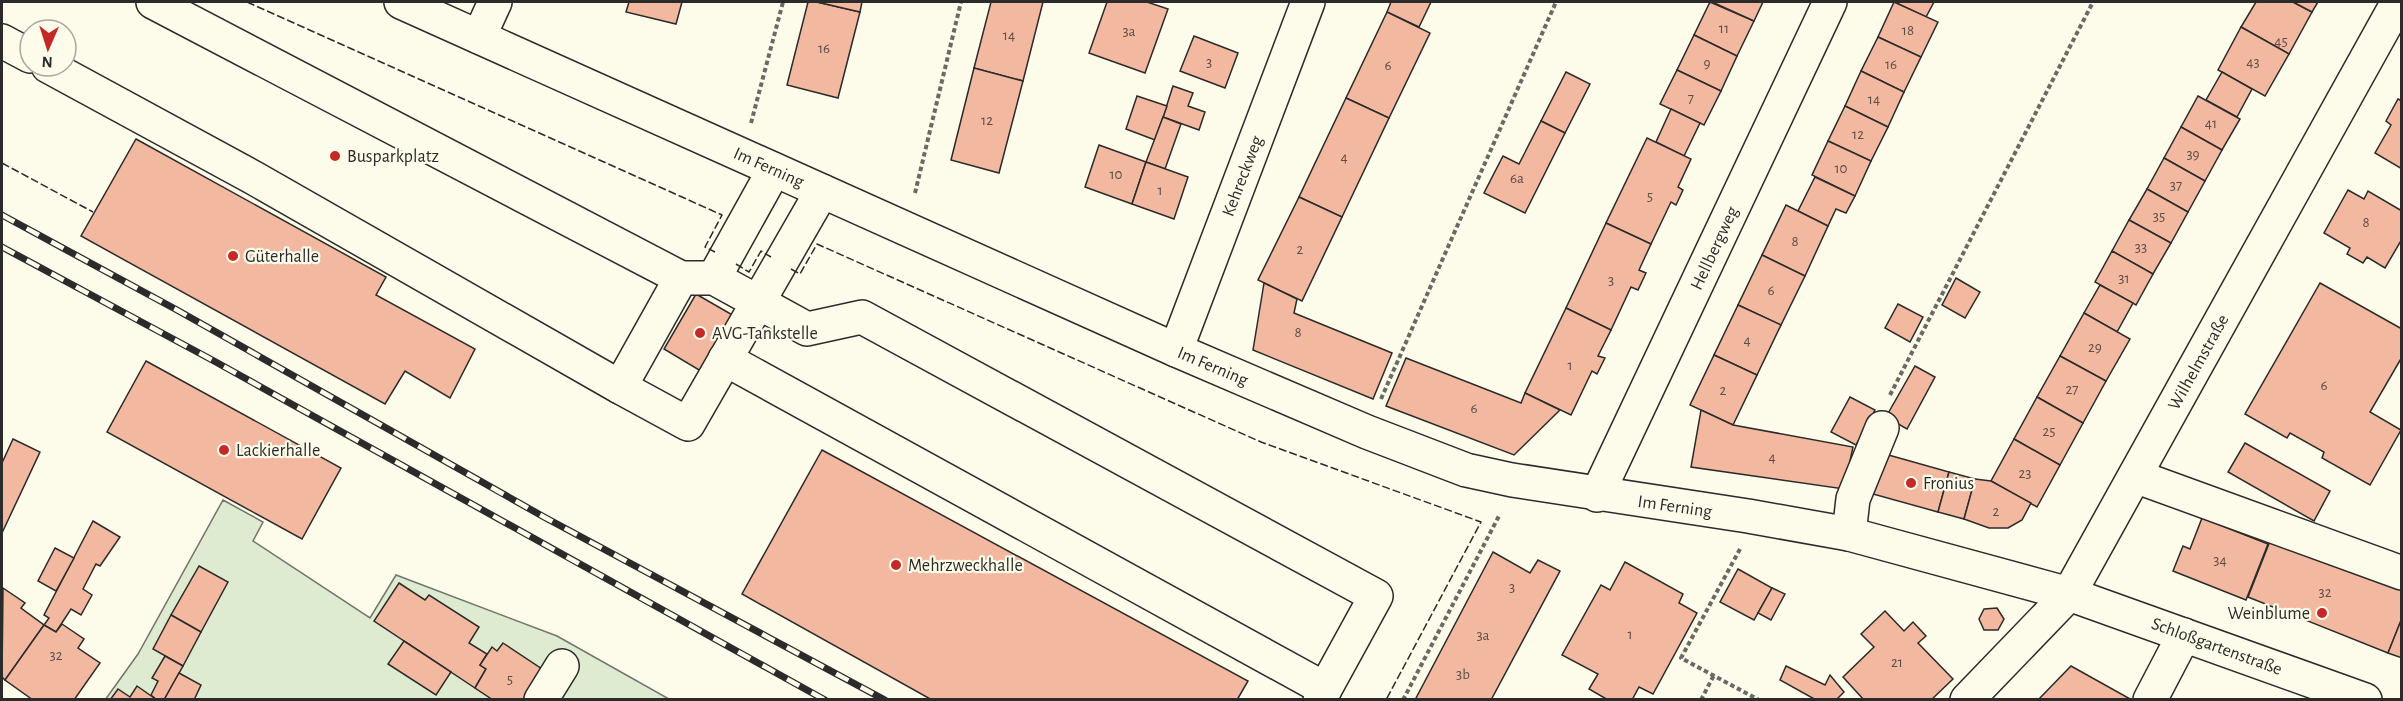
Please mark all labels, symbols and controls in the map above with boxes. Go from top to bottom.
north arrow [18,18,78,78]
house number: 11 [1719,21,1729,36]
house number: 18 [1902,23,1914,38]
house number: 3a [1122,24,1136,39]
house number: 14 [1003,28,1015,43]
house number: 45 [2274,34,2288,49]
house number: 16 [818,41,830,56]
text: N [41,54,53,70]
house number: 3 [1206,55,1212,70]
house number: 43 [2246,55,2260,70]
house number: 9 [1703,56,1711,71]
house number: 16 [1885,57,1897,72]
house number: 6 [1384,58,1392,73]
house number: 7 [1688,91,1694,106]
house number: 14 [1868,92,1880,107]
house number: 12 [981,113,993,128]
house number: 41 [2205,116,2217,131]
house number: 12 [1852,127,1864,142]
street label: Kehreckweg [1219,133,1267,219]
street label: Im Ferning [731,144,807,191]
house number: 39 [2186,147,2200,162]
place label: Busparkplatz [347,148,439,166]
marker: Busparkplatz [328,149,342,163]
house number: 4 [1340,150,1348,165]
house number: 10 [1834,161,1848,176]
house number: 10 [1109,167,1123,182]
house number: 6a [1510,171,1524,186]
house number: 37 [2170,178,2182,193]
house number: 1 [1157,183,1163,198]
house number: 5 [1647,189,1653,204]
street label: Hellbergweg [1688,204,1742,293]
house number: 35 [2153,209,2165,224]
house number: 8 [2362,215,2370,230]
house number: 8 [1791,234,1799,249]
house number: 33 [2135,240,2147,255]
house number: 2 [1297,242,1304,257]
place label: Güterhalle [245,248,319,266]
marker: Güterhalle [226,249,240,263]
house number: 31 [2118,271,2130,286]
house number: 3 [1608,273,1614,288]
house number: 6 [1767,283,1775,298]
street label: Wilhelmstraße [2165,312,2232,413]
place label: AVG-Tankstelle [712,325,818,343]
house number: 8 [1294,325,1302,340]
marker: AVG-Tankstelle [693,326,707,340]
house number: 4 [1743,333,1751,348]
house number: 29 [2088,340,2102,355]
street label: Im Ferning [1175,344,1251,390]
house number: 1 [1567,358,1573,373]
house number: 6 [2320,378,2328,393]
house number: 27 [2065,382,2079,397]
house number: 2 [1720,383,1727,398]
house number: 6 [1470,401,1478,416]
house number: 25 [2042,424,2056,439]
place label: Lackierhalle [236,442,320,460]
marker: Lackierhalle [217,443,231,457]
house number: 4 [1768,450,1776,465]
house number: 23 [2018,466,2032,481]
place label: Fronius [1923,475,1974,493]
marker: Fronius [1904,476,1918,490]
street label: Im Ferning [1636,493,1713,521]
house number: 2 [1993,504,2000,519]
house number: 34 [2213,553,2227,568]
place label: Mehrzweckhalle [908,557,1023,575]
marker: Mehrzweckhalle [889,558,903,572]
house number: 3 [1509,580,1515,595]
house number: 32 [2318,585,2332,600]
place label: Weinblume [2227,605,2310,623]
marker: Weinblume [2315,606,2329,620]
street label: Schloßgartenstraße [2149,615,2284,679]
house number: 1 [1627,627,1633,642]
house number: 3a [1476,628,1490,643]
house number: 32 [49,648,63,663]
house number: 21 [1891,655,1903,670]
house number: 3b [1456,667,1470,682]
house number: 5 [507,672,513,687]

